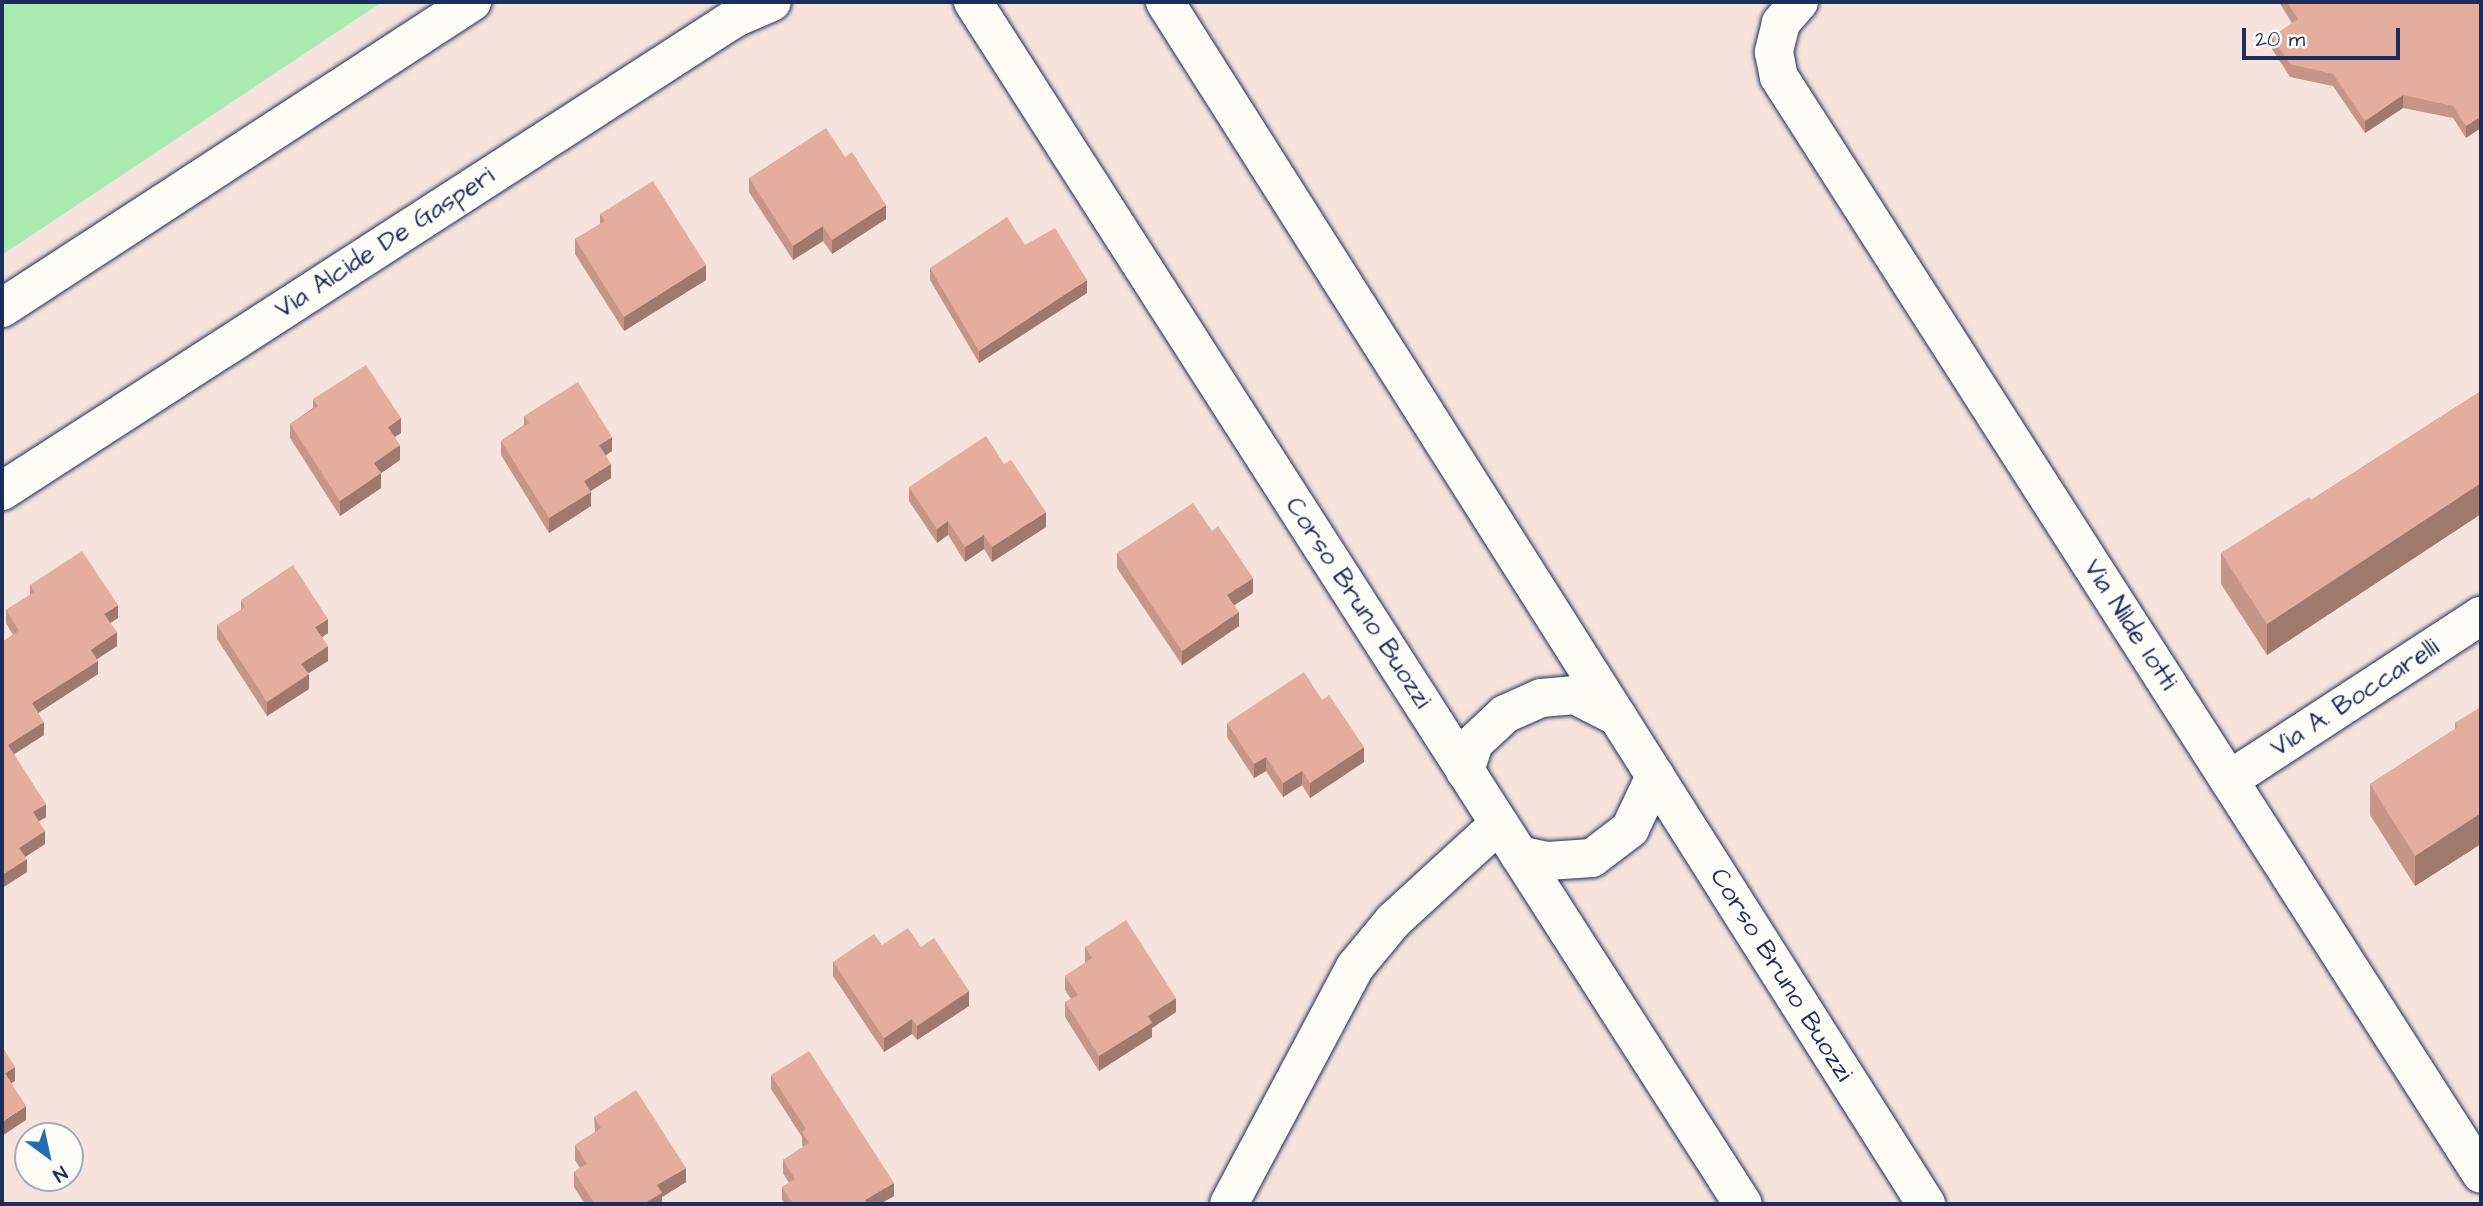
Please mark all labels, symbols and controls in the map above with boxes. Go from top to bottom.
scale bar [2245,14,2402,58]
text: 20 m [2255,25,2305,54]
street label: Via Alcide De Gasperi [269,160,501,326]
street label: Corso Bruno Buozzi [1278,492,1438,714]
street label: Via Nilde Iotti [2076,554,2184,696]
street label: Via A. Boccarelli [2265,632,2445,764]
street label: Corso Bruno Buozzi [1703,863,1859,1087]
north arrow [14,1122,84,1192]
text: N [47,1159,72,1188]

